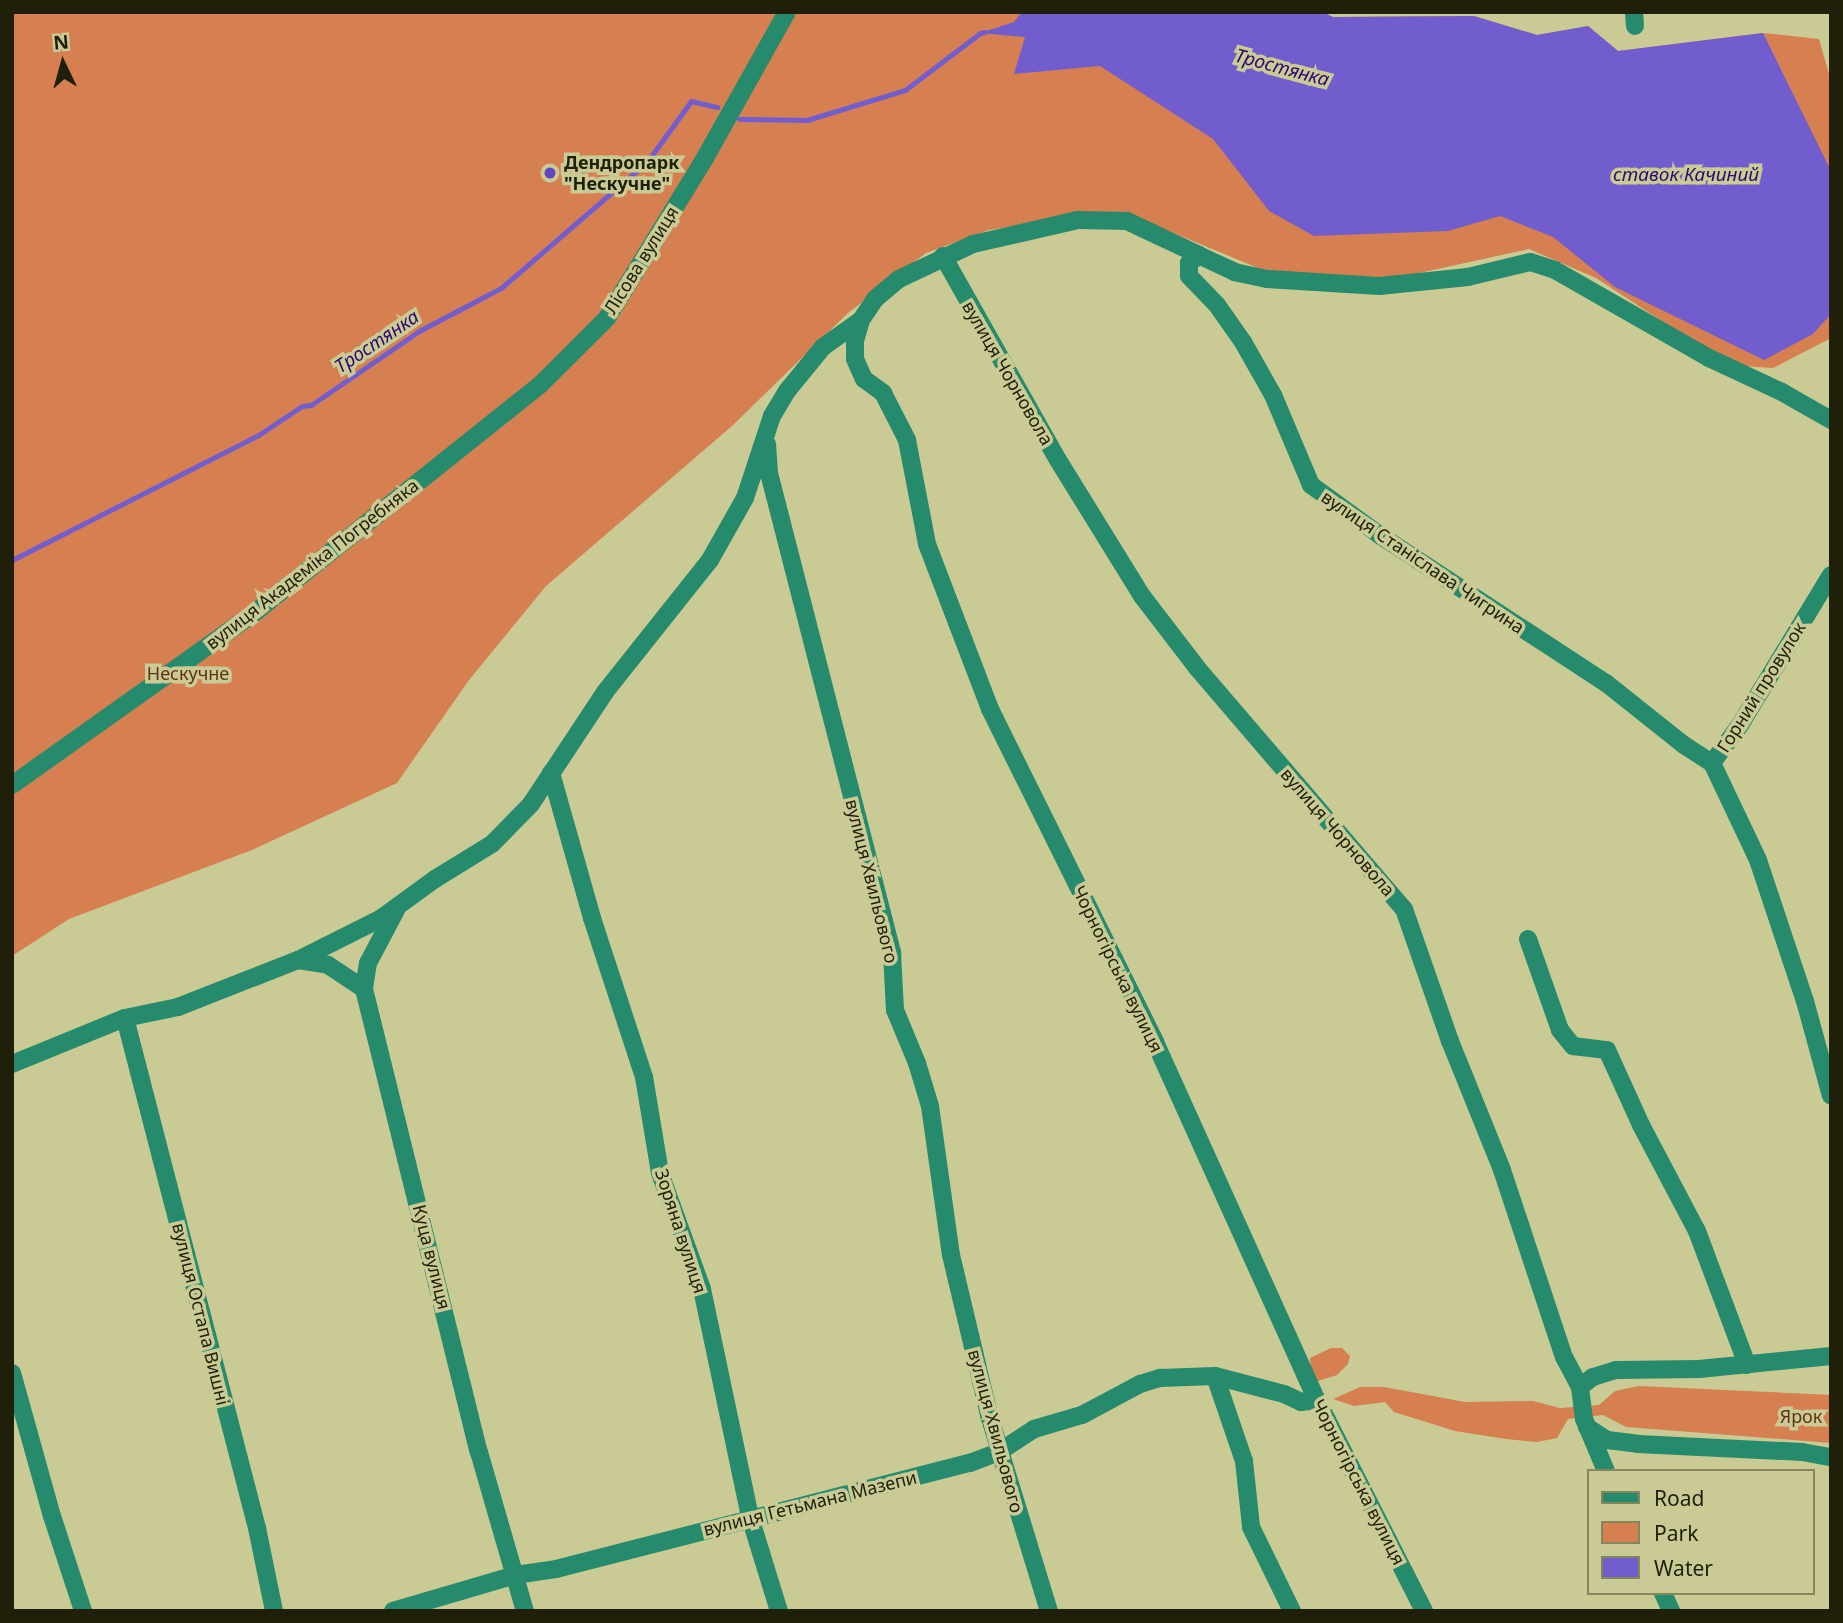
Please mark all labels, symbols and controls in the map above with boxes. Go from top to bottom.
north arrow [28,28,98,98]
text: N [52,28,70,56]
water label: Тростянка [1232,44,1332,92]
place label: Дендропарк "Нескучне" [564,152,679,194]
water label: ставок Качиний [1613,164,1759,186]
marker: Дендропарк "Нескучне" [542,165,558,181]
street label: Лісова вулиця [599,202,683,318]
street label: вулиця Чорновола [958,297,1058,449]
water label: Тростянка [331,306,423,378]
street label: вулиця Академіка Погребняка [201,474,423,654]
street label: вулиця Станіслава Чигрина [1317,486,1529,638]
street label: Горний провулок [1712,618,1810,756]
park label: Нескучне [147,662,229,684]
street label: вулиця Чорновола [1276,763,1400,901]
street label: вулиця Хвильового [841,797,903,965]
street label: Чорногірська вулиця [1068,882,1168,1056]
street label: Зоряна вулиця [651,1166,711,1296]
street label: Куца вулиця [409,1202,455,1312]
street label: вулиця Остапа Вишні [168,1221,234,1407]
street label: вулиця Хвильового [964,1347,1028,1515]
street label: Чорногірська вулиця [1308,1396,1410,1568]
park label: Ярок [1780,1405,1822,1427]
street label: вулиця Гетьмана Мазепи [701,1466,919,1540]
legend [1588,1469,1815,1595]
text: Road [1654,1484,1704,1512]
text: Park [1654,1519,1698,1547]
text: Water [1654,1554,1713,1582]

